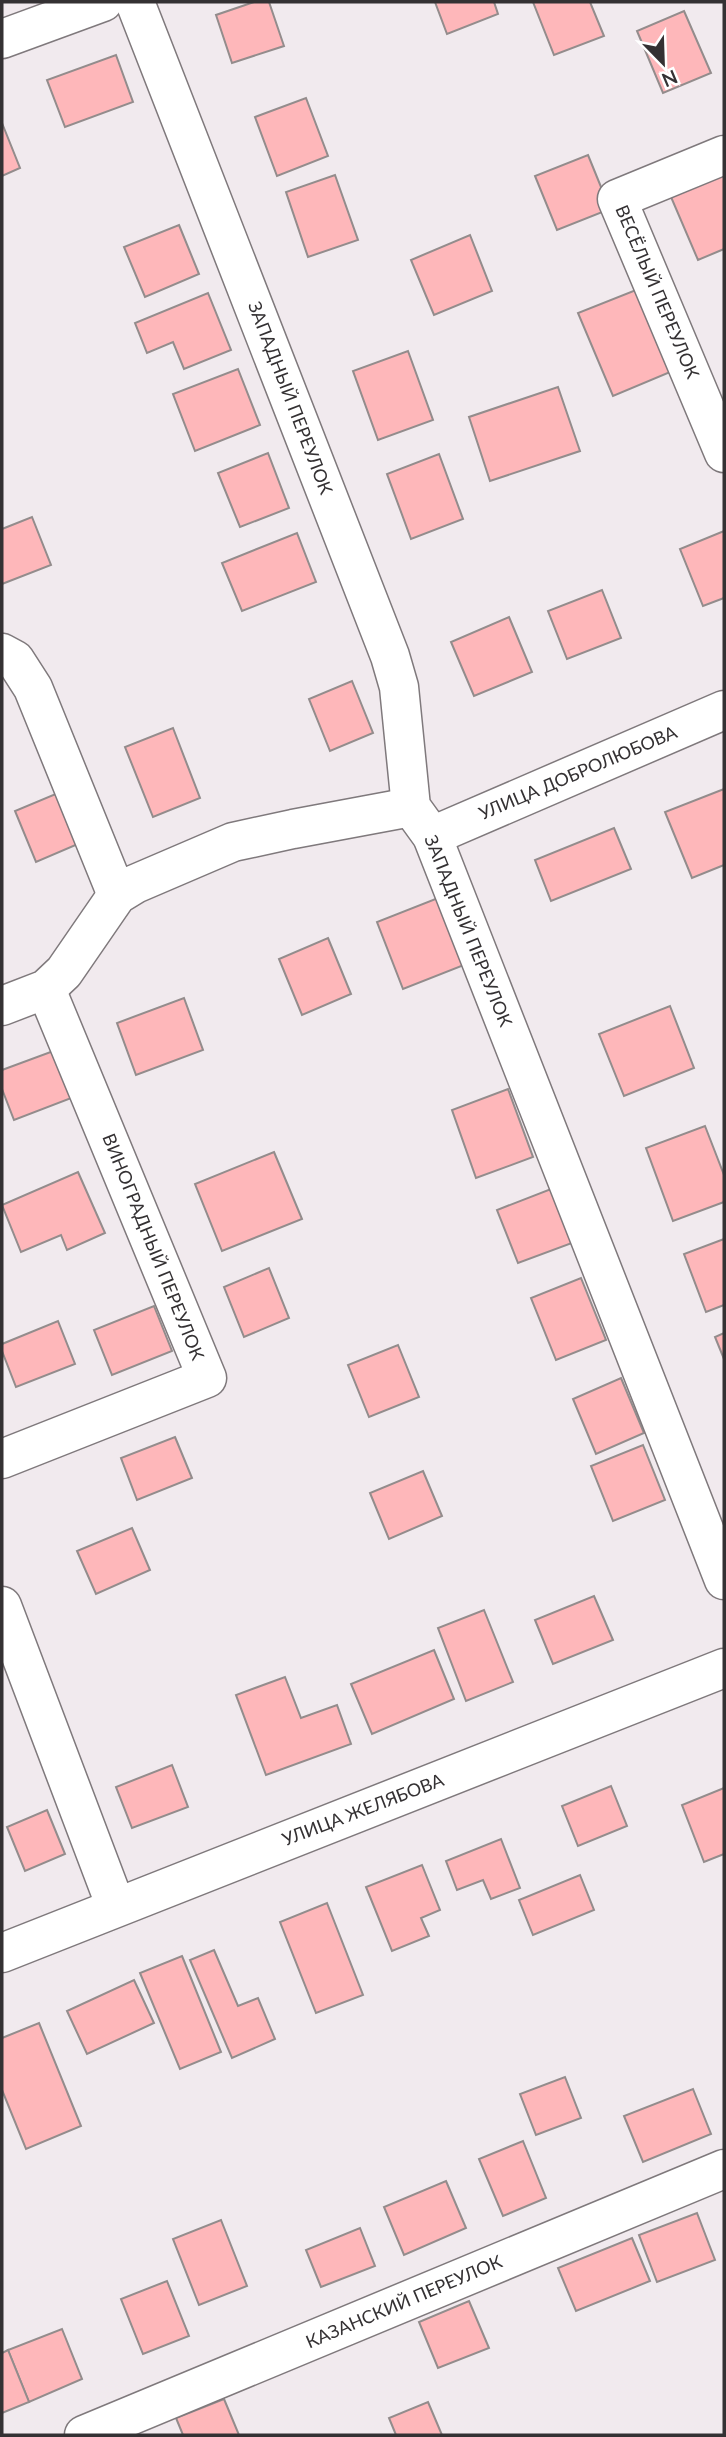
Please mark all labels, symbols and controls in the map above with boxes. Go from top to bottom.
north arrow [628,28,698,98]
text: N [659,66,681,93]
street label: ВЕСЁЛЫЙ ПЕРЕУЛОК [611,202,704,382]
street label: ЗАПАДНЫЙ ПЕРЕУЛОК [244,298,338,497]
street label: УЛИЦА ДОБРОЛЮБОВА [475,720,681,824]
street label: ЗАПАДНЫЙ ПЕРЕУЛОК [420,831,518,1030]
street label: ВИНОГРАДНЫЙ ПЕРЕУЛОК [98,1130,210,1363]
street label: УЛИЦА ЖЕЛЯБОВА [279,1768,447,1850]
street label: КАЗАНСКИЙ ПЕРЕУЛОК [302,2250,505,2352]

